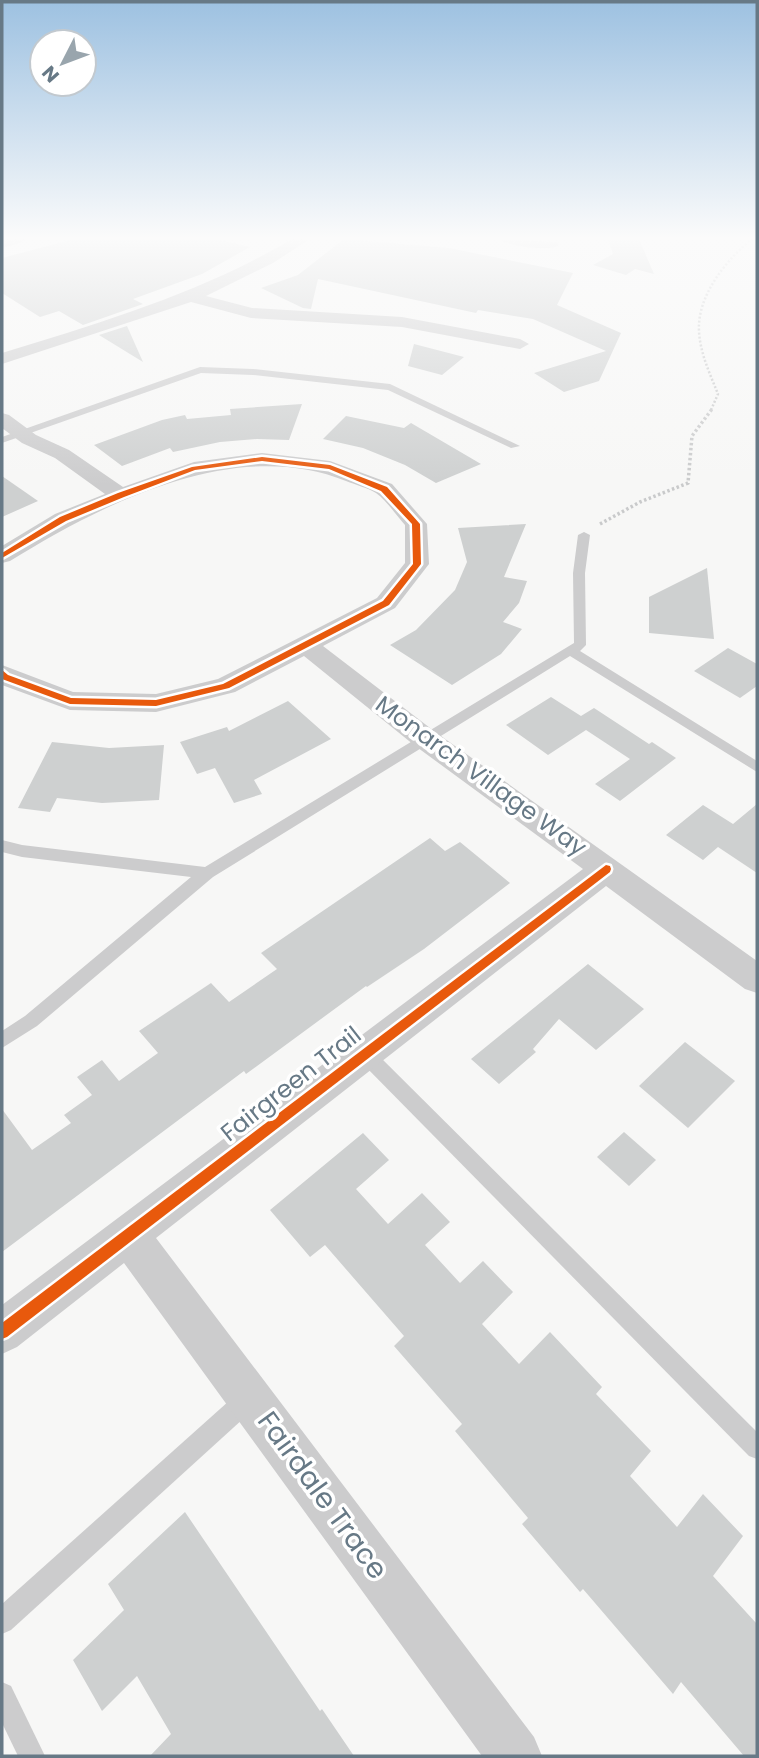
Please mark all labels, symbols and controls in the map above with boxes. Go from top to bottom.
north arrow [28,28,98,98]
text: N [36,60,66,88]
street label: Monarch Village Way [369,688,594,864]
street label: Fairgreen Trail [214,1018,368,1149]
street label: Fairdale Trace [248,1403,397,1587]

